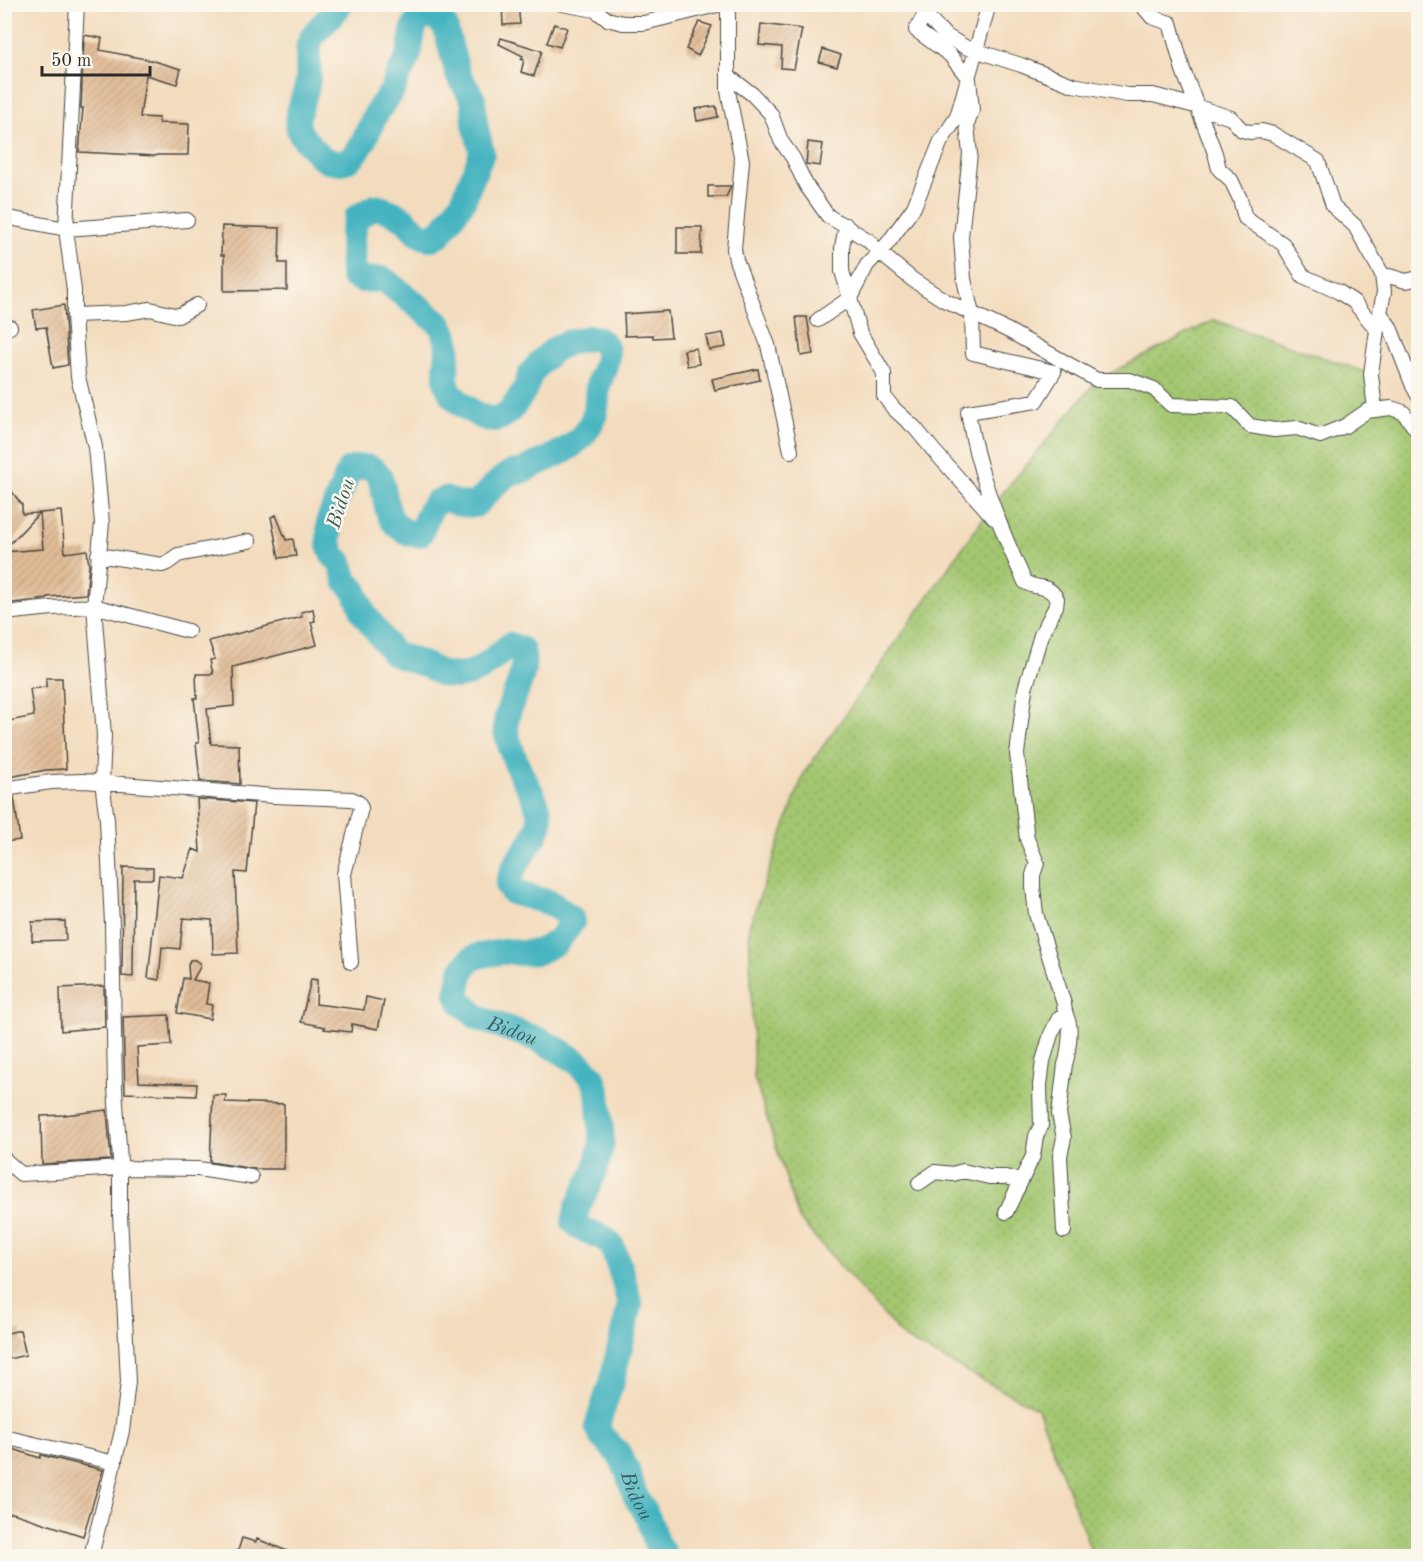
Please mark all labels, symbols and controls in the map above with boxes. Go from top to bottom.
scale bar [42,39,150,77]
text: 50 m [51,52,91,70]
water label: Bidou [324,476,359,532]
water label: Bidou [483,1014,540,1050]
water label: Bidou [616,1468,655,1525]

